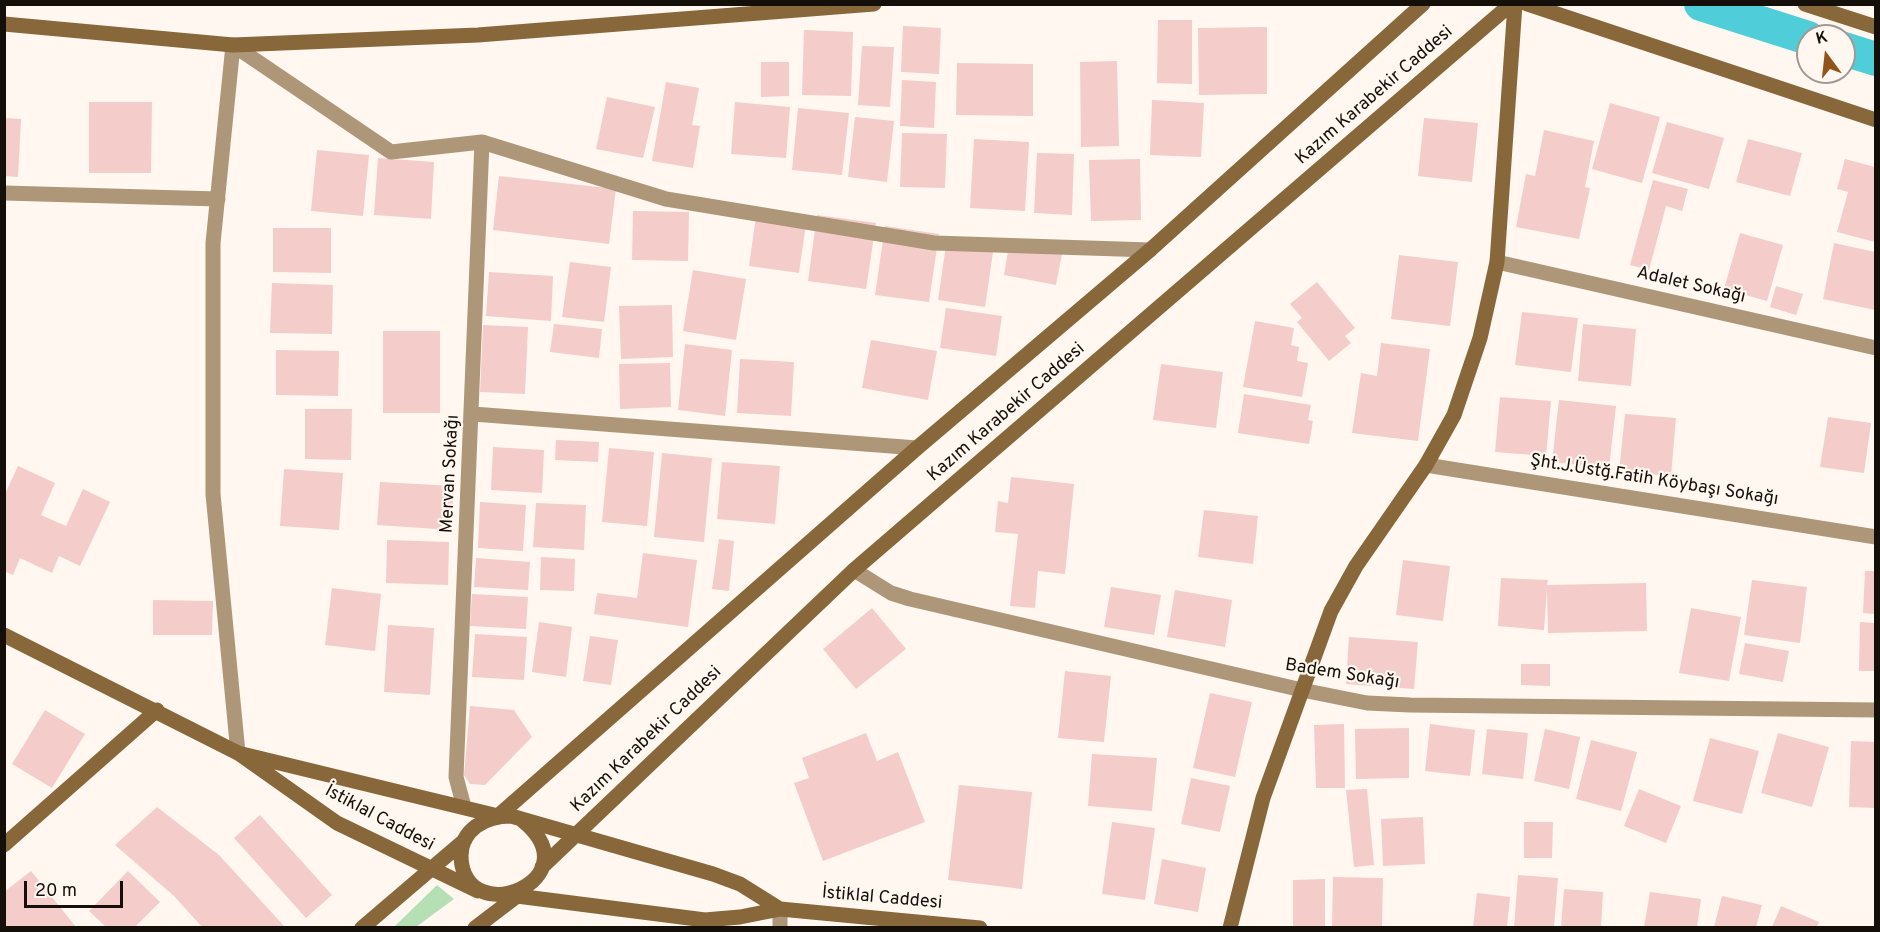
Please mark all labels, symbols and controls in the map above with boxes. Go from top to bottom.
street label: Kazım Karabekir Caddesi [1292,22,1458,170]
north arrow [1796,24,1856,84]
text: K [1814,27,1830,50]
street label: Adalet Sokağı [1634,263,1748,309]
street label: Kazım Karabekir Caddesi [924,339,1090,487]
street label: Mervan Sokağı [437,414,465,534]
street label: Şht.J.Üstğ.Fatih Köybaşı Sokağı [1528,451,1780,511]
street label: Badem Sokağı [1283,655,1401,695]
street label: Kazım Karabekir Caddesi [567,662,727,818]
street label: İstiklal Caddesi [321,781,437,857]
scale bar [27,869,126,907]
text: 20 m [35,880,77,903]
street label: İstiklal Caddesi [821,883,943,915]

